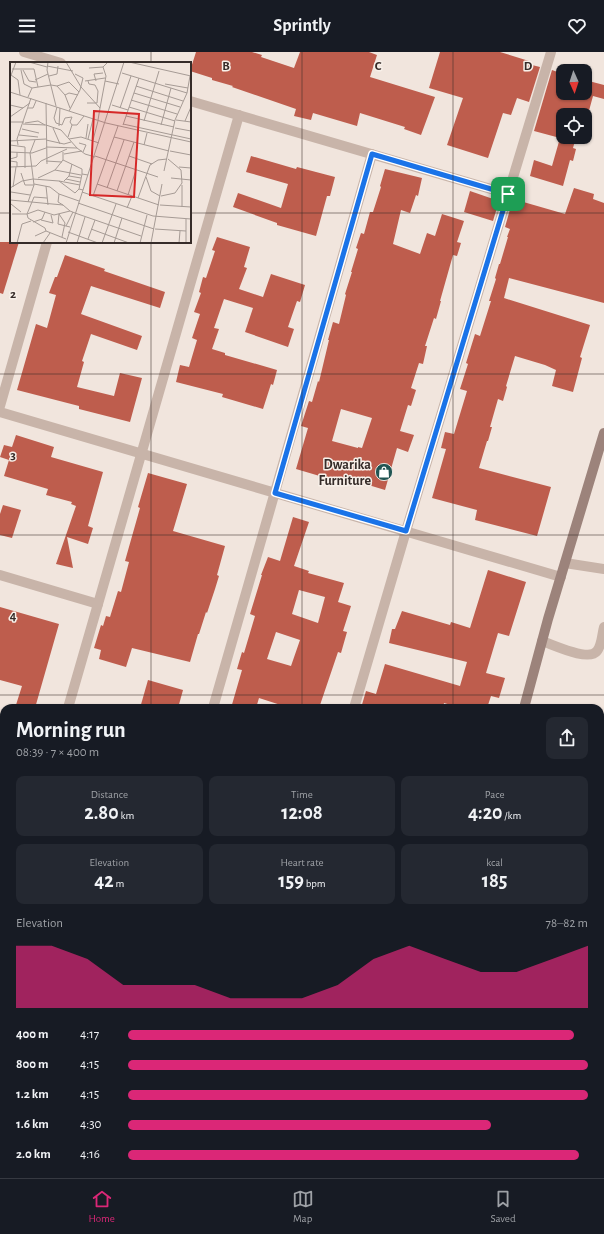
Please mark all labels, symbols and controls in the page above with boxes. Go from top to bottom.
icon: menu [16,15,38,37]
icon: heart [566,15,588,37]
text: Sprintly [273,17,331,35]
text: B [222,60,230,73]
text: C [375,60,382,73]
text: D [524,60,533,73]
inset map [10,62,191,243]
north arrow [556,64,592,100]
map controls [556,64,592,144]
button: locate [556,108,592,144]
pin [491,177,525,211]
icon: arrive [497,183,519,205]
text: 2 [10,288,16,301]
text: 3 [10,449,16,462]
place label: Dwarika Furniture [319,458,371,488]
shop icon: Dwarika Furniture [374,462,394,482]
text: 4 [10,610,17,623]
button: share [546,717,588,759]
text: Morning run [16,719,126,741]
text: 08:39 · 7 × 400 m [16,746,99,759]
text: Distance [91,789,128,800]
text: Time [291,789,313,800]
text: Pace [485,789,505,800]
text: 2.80 [84,803,119,823]
text: 12:08 [281,803,323,823]
text: 4:20 [468,803,503,823]
text: km [119,810,134,821]
text: /km [503,810,521,821]
text: Elevation [89,857,129,868]
text: Heart rate [280,857,324,868]
text: kcal [486,857,503,868]
text: 42 [94,871,114,891]
text: 159 [278,871,304,891]
text: 185 [482,871,508,891]
text: m [114,878,124,889]
text: bpm [304,878,326,889]
text: Elevation [16,917,63,930]
text: 78–82 m [546,917,588,930]
text: 400 m [16,1028,49,1041]
text: 4:17 [80,1028,99,1041]
text: 800 m [16,1058,48,1071]
text: 4:15 [80,1058,99,1071]
text: 1.2 km [16,1088,49,1101]
text: 4:15 [80,1088,99,1101]
text: 1.6 km [16,1118,49,1131]
text: 4:30 [80,1118,101,1131]
text: 2.0 km [16,1148,51,1161]
text: 4:16 [80,1148,100,1161]
tab: Home [88,1188,115,1225]
tab: Map [292,1188,314,1225]
tab: Saved [490,1188,516,1225]

